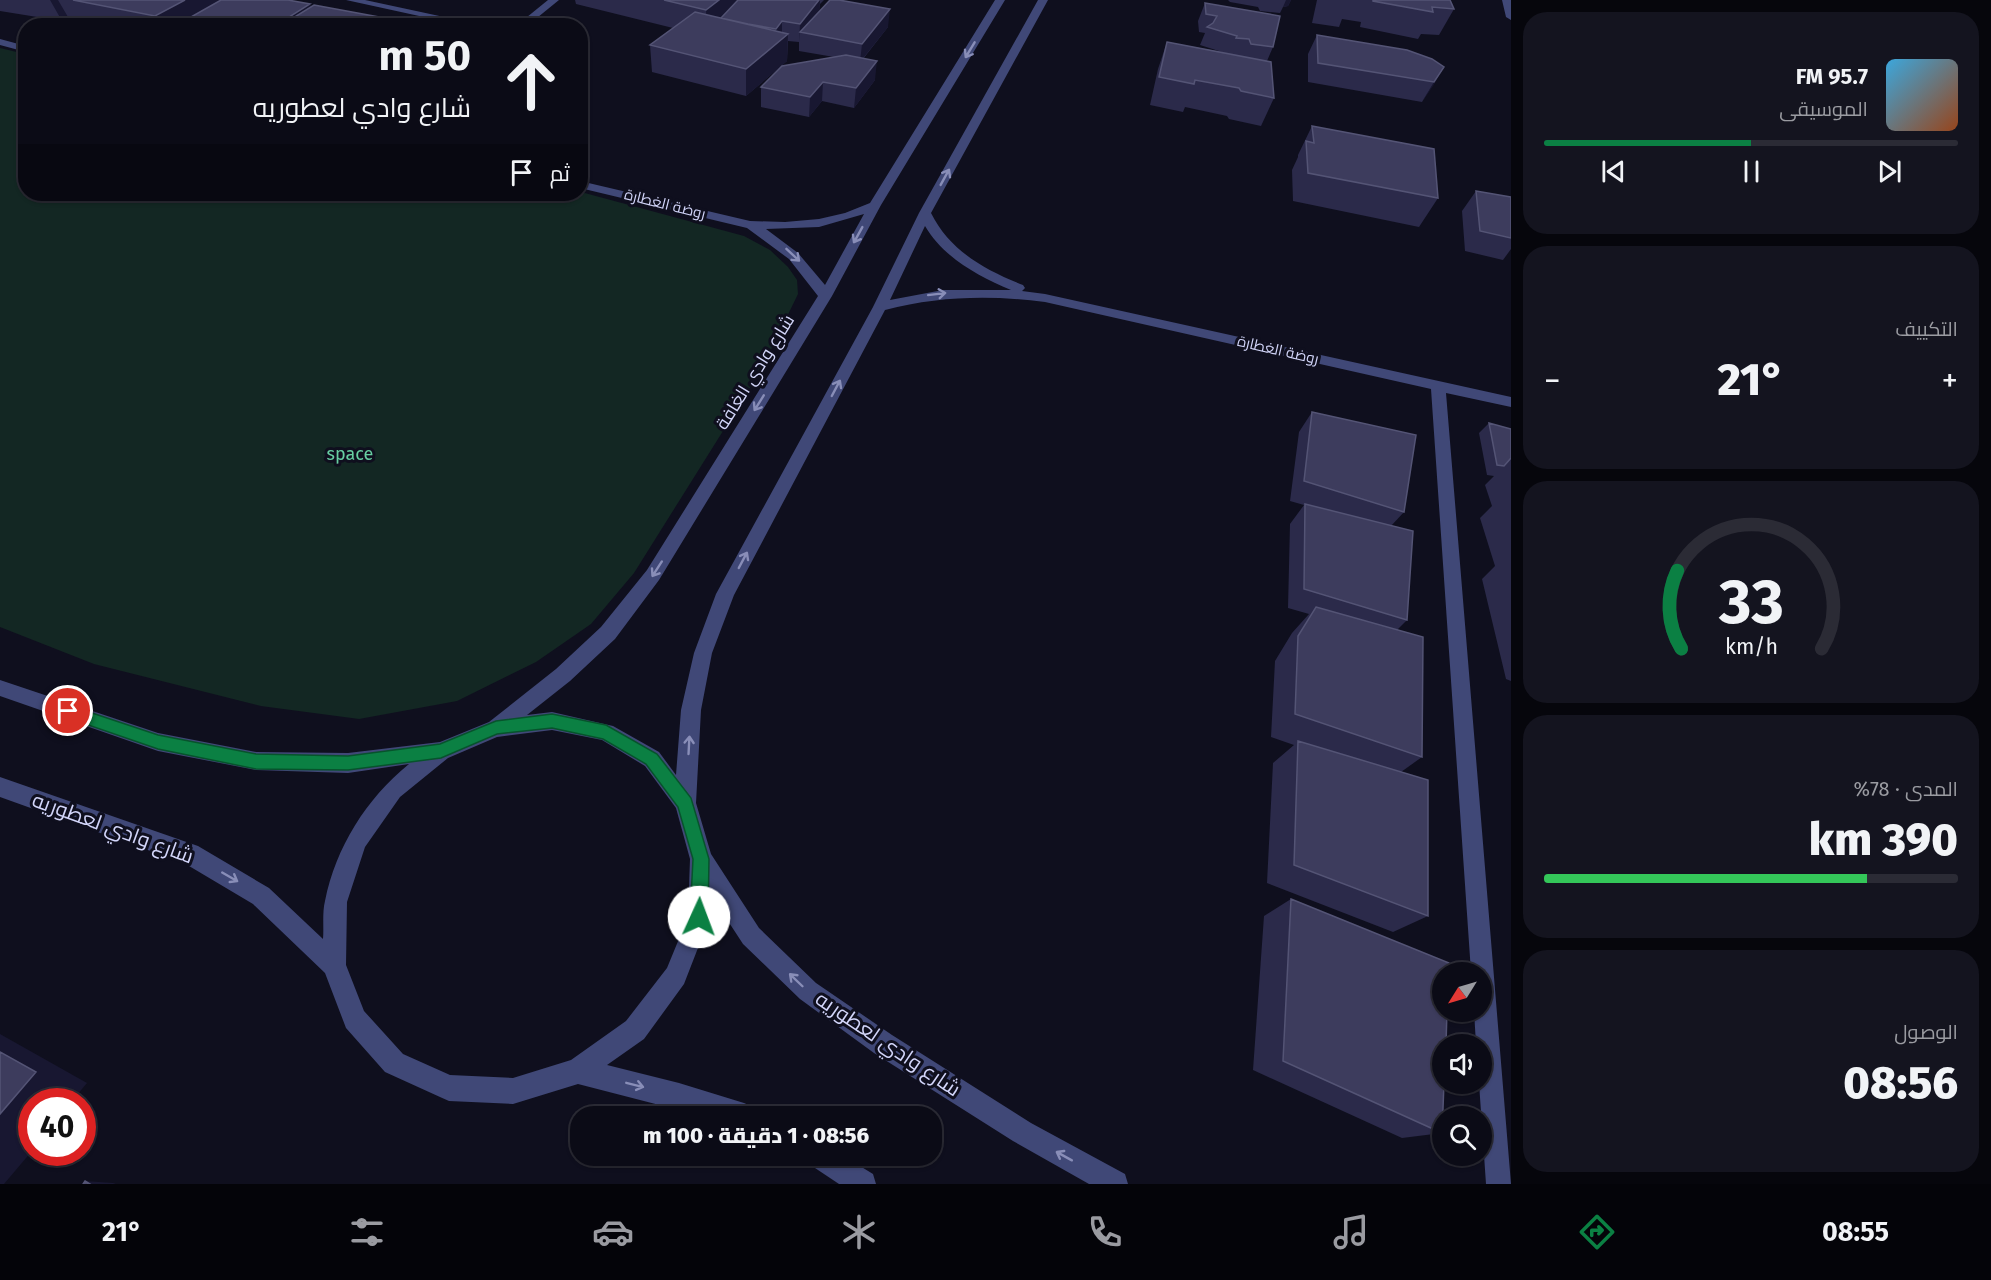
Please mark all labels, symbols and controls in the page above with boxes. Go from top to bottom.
text: 50 m [378,31,471,81]
one-way arrow [963,41,975,58]
icon: ahead [492,42,570,120]
text: 95.7 FM [1796,63,1868,90]
text: شارع وادي لعطوريه [253,92,471,124]
text: الموسيقى [1779,97,1868,121]
icon: previous [1597,155,1630,188]
icon: pause [1735,155,1768,188]
icon: next [1873,155,1906,188]
icon: arrive [505,156,538,189]
text: ثم [550,160,570,187]
one-way arrow [939,169,951,186]
street label: روضة الغطارة [622,185,708,223]
one-way arrow [852,226,864,243]
one-way arrow [785,248,800,262]
one-way arrow [927,288,947,299]
street label: شارع وادي الغافة [711,310,802,435]
text: التكييف [1895,317,1958,341]
street label: روضة الغطارة [1235,332,1321,368]
text: 21° [1717,353,1785,407]
text: − [1544,361,1561,401]
text: + [1942,361,1958,401]
one-way arrow [830,380,842,397]
one-way arrow [753,394,765,411]
park label: space [327,443,373,465]
one-way arrow [738,551,749,569]
one-way arrow [651,560,663,577]
text: 33 [1718,565,1783,640]
text: km/h [1724,634,1778,660]
pin [42,685,93,736]
icon: arrive [51,694,84,727]
one-way arrow [684,735,695,755]
text: المدى · 78% [1854,777,1958,801]
street label: شارع وادي لعطوريه [28,787,197,872]
text: 390 km [1809,813,1958,867]
one-way arrow [221,872,238,884]
position arrow [667,885,731,949]
north arrow [1432,962,1492,1022]
map controls [1432,962,1492,1166]
one-way arrow [789,973,804,987]
street label: شارع وادي لعطوريه [809,986,966,1105]
text: الوصول [1894,1020,1958,1044]
button: sound [1432,1034,1492,1094]
text: 08:56 [1843,1056,1958,1110]
one-way arrow [625,1079,644,1091]
speed limit sign: 40 [18,1088,96,1166]
button: search [1432,1106,1492,1166]
text: 08:56 · 1 دقيقة · 100 m [643,1122,869,1149]
one-way arrow [1056,1150,1073,1162]
icon: filters [346,1211,388,1253]
icon: car [592,1211,634,1253]
icon: climate [838,1211,880,1253]
icon: phone [1084,1211,1126,1253]
icon: music [1330,1211,1372,1253]
icon: directions [1576,1211,1618,1253]
text: 21° [102,1216,142,1248]
text: 08:55 [1822,1216,1889,1248]

